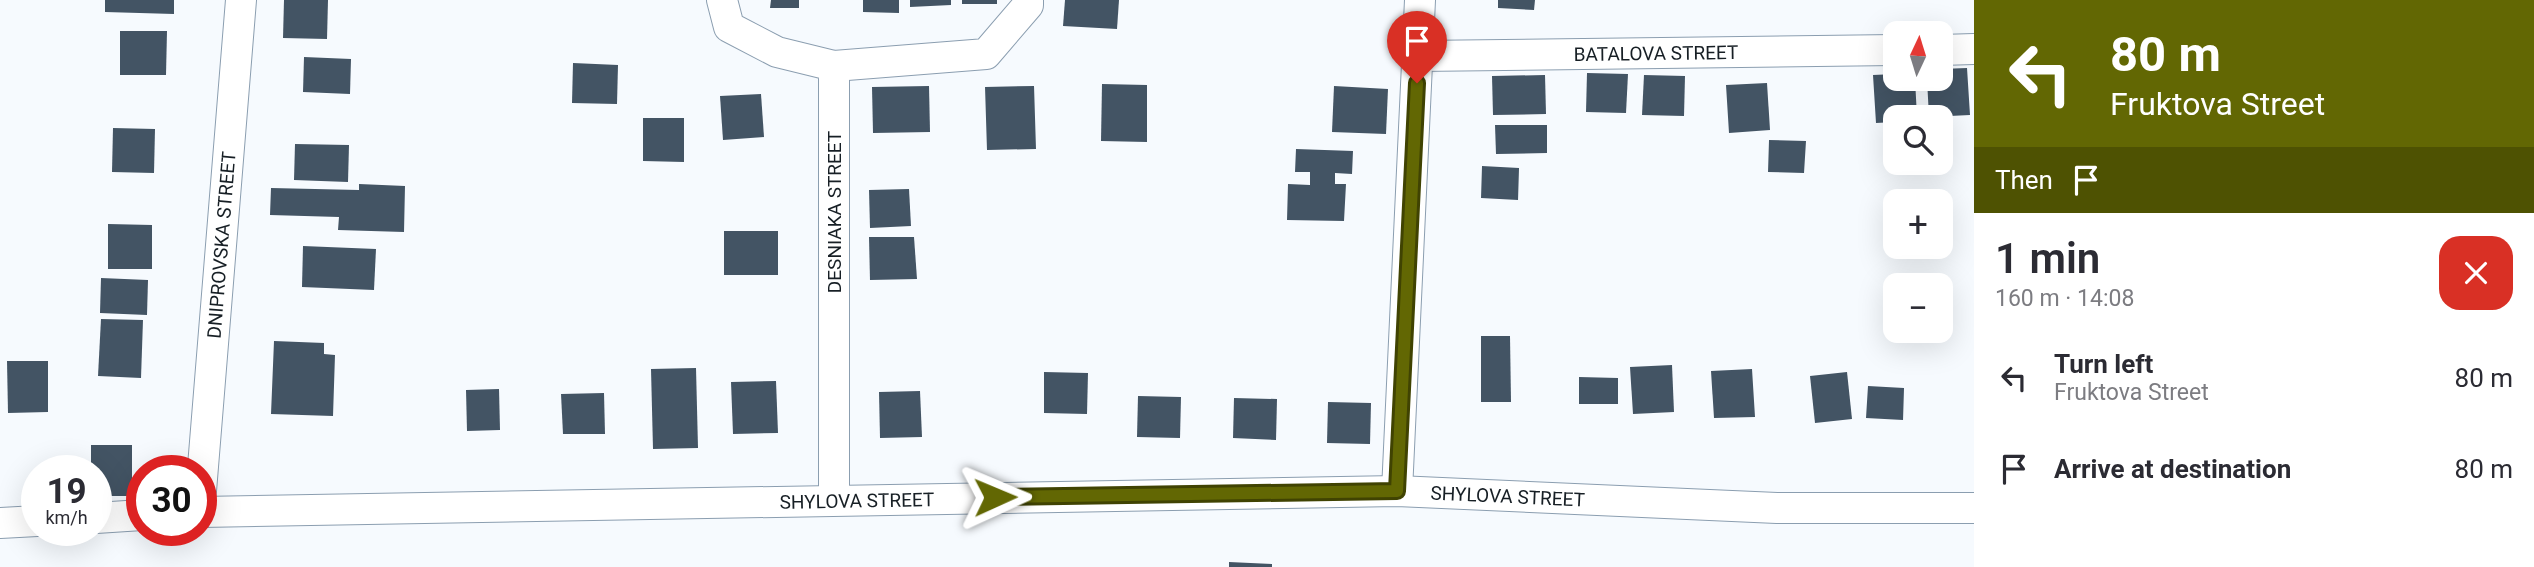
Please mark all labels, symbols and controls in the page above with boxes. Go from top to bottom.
pin [1387,11,1447,83]
north arrow [1883,21,1953,91]
map controls [1883,21,1953,343]
icon: arrive [1398,22,1436,60]
text: 80 m [2110,26,2221,83]
icon: left [1995,28,2086,119]
street label: BATALOVA STREET [1574,40,1738,66]
text: Fruktova Street [2110,85,2325,123]
button: search [1883,105,1953,175]
street label: DESNIAKA STREET [823,131,846,293]
street label: DNIPROVSKA STREET [202,150,240,339]
icon: arrive [2067,161,2105,199]
text: Then [1995,165,2053,195]
button: + [1883,189,1953,259]
text: 1 min [1995,234,2100,283]
button: close [2439,236,2513,310]
button: − [1883,273,1953,343]
text: 160 m · 14:08 [1995,285,2134,312]
text: Turn left [2054,349,2153,379]
icon: left [1995,359,2033,397]
text: 80 m [2455,363,2513,393]
text: Fruktova Street [2054,379,2209,406]
icon: arrive [1995,450,2033,488]
text: Arrive at destination [2054,454,2291,484]
text: 80 m [2455,454,2513,484]
speed limit sign: 30 [126,455,217,546]
position arrow [958,460,1032,534]
text: 19 [46,471,87,512]
street label: SHYLOVA STREET [1430,481,1585,511]
street label: SHYLOVA STREET [779,488,934,513]
text: km/h [45,507,88,528]

